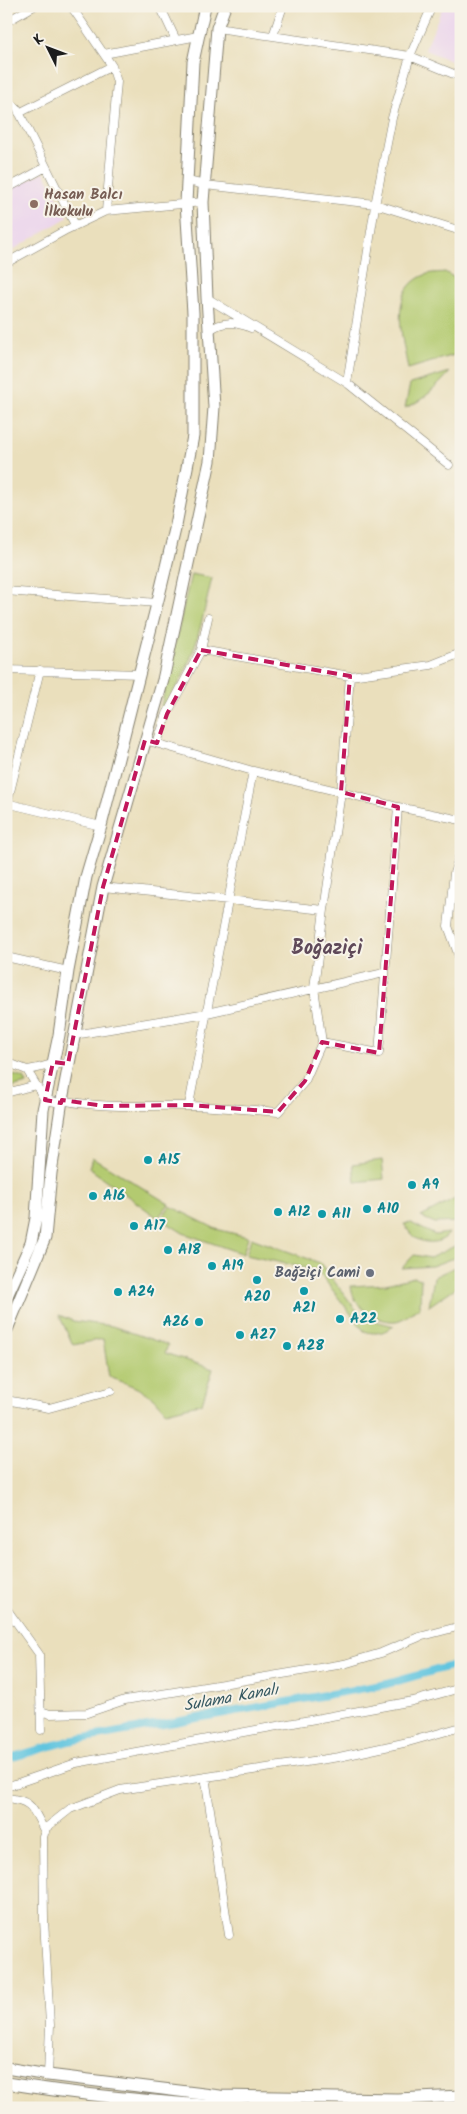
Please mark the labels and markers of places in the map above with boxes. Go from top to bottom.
place label: Hasan Balcı İlkokulu [44,183,122,224]
marker: Hasan Balcı İlkokulu [28,198,40,210]
place label: A15 [158,1148,181,1172]
marker: A15 [142,1154,154,1166]
place label: A9 [422,1173,439,1197]
marker: A9 [406,1179,418,1191]
place label: A16 [103,1184,125,1208]
marker: A16 [87,1190,99,1202]
place label: A10 [377,1197,399,1221]
place label: A12 [288,1200,311,1224]
place label: A11 [332,1202,351,1226]
marker: A10 [361,1203,373,1215]
marker: A12 [272,1206,284,1218]
marker: A11 [316,1208,328,1220]
place label: A17 [144,1214,166,1238]
marker: A17 [128,1220,140,1232]
place label: A18 [178,1238,201,1262]
marker: A18 [162,1244,174,1256]
place label: A19 [222,1254,244,1278]
marker: A19 [206,1260,218,1272]
place label: Bağziçi Cami [275,1261,361,1285]
marker: Bağziçi Cami [364,1267,376,1279]
marker: A20 [251,1274,263,1286]
place label: A24 [128,1280,154,1304]
place label: A20 [244,1285,270,1309]
marker: A21 [298,1285,310,1297]
marker: A24 [112,1286,124,1298]
place label: A21 [293,1296,316,1320]
place label: A22 [350,1307,377,1331]
place label: A26 [163,1310,189,1334]
marker: A22 [334,1313,346,1325]
marker: A26 [193,1316,205,1328]
place label: A27 [250,1323,276,1347]
marker: A27 [234,1329,246,1341]
place label: A28 [297,1334,324,1358]
marker: A28 [281,1340,293,1352]

